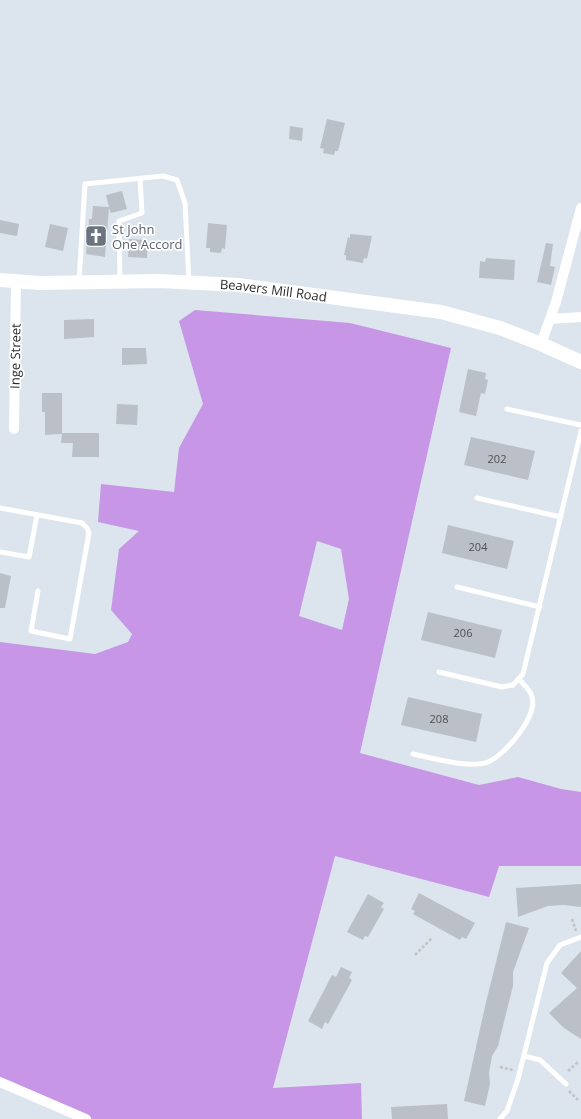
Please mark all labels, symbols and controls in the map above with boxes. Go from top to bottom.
place label: St John One Accord [112,220,183,253]
church icon: St John One Accord [83,223,109,249]
street label: Beavers Mill Road [219,275,328,306]
street label: Inge Street [5,323,25,389]
house number: 202 [488,451,506,466]
house number: 204 [469,539,488,554]
house number: 206 [454,625,472,640]
house number: 208 [430,711,448,726]

